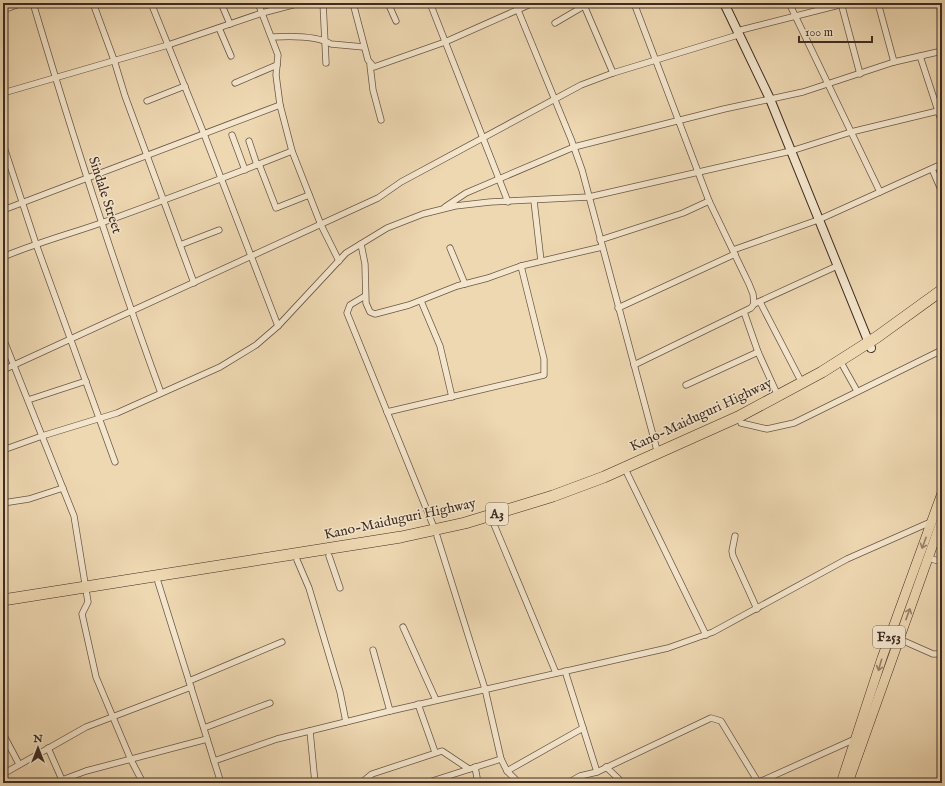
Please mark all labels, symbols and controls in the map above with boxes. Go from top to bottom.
scale bar [799,18,872,44]
text: 100 m [805,25,833,40]
street label: Sindale Street [84,154,126,236]
street label: Kano-Maiduguri Highway [627,374,775,456]
street label: Kano-Maiduguri Highway [322,494,478,544]
road number: A3 [486,503,508,525]
one-way arrow [920,536,927,549]
one-way arrow [904,609,912,621]
road number: F253 [873,626,905,648]
one-way arrow [876,658,883,671]
north arrow [18,728,58,768]
text: N [32,732,43,746]

